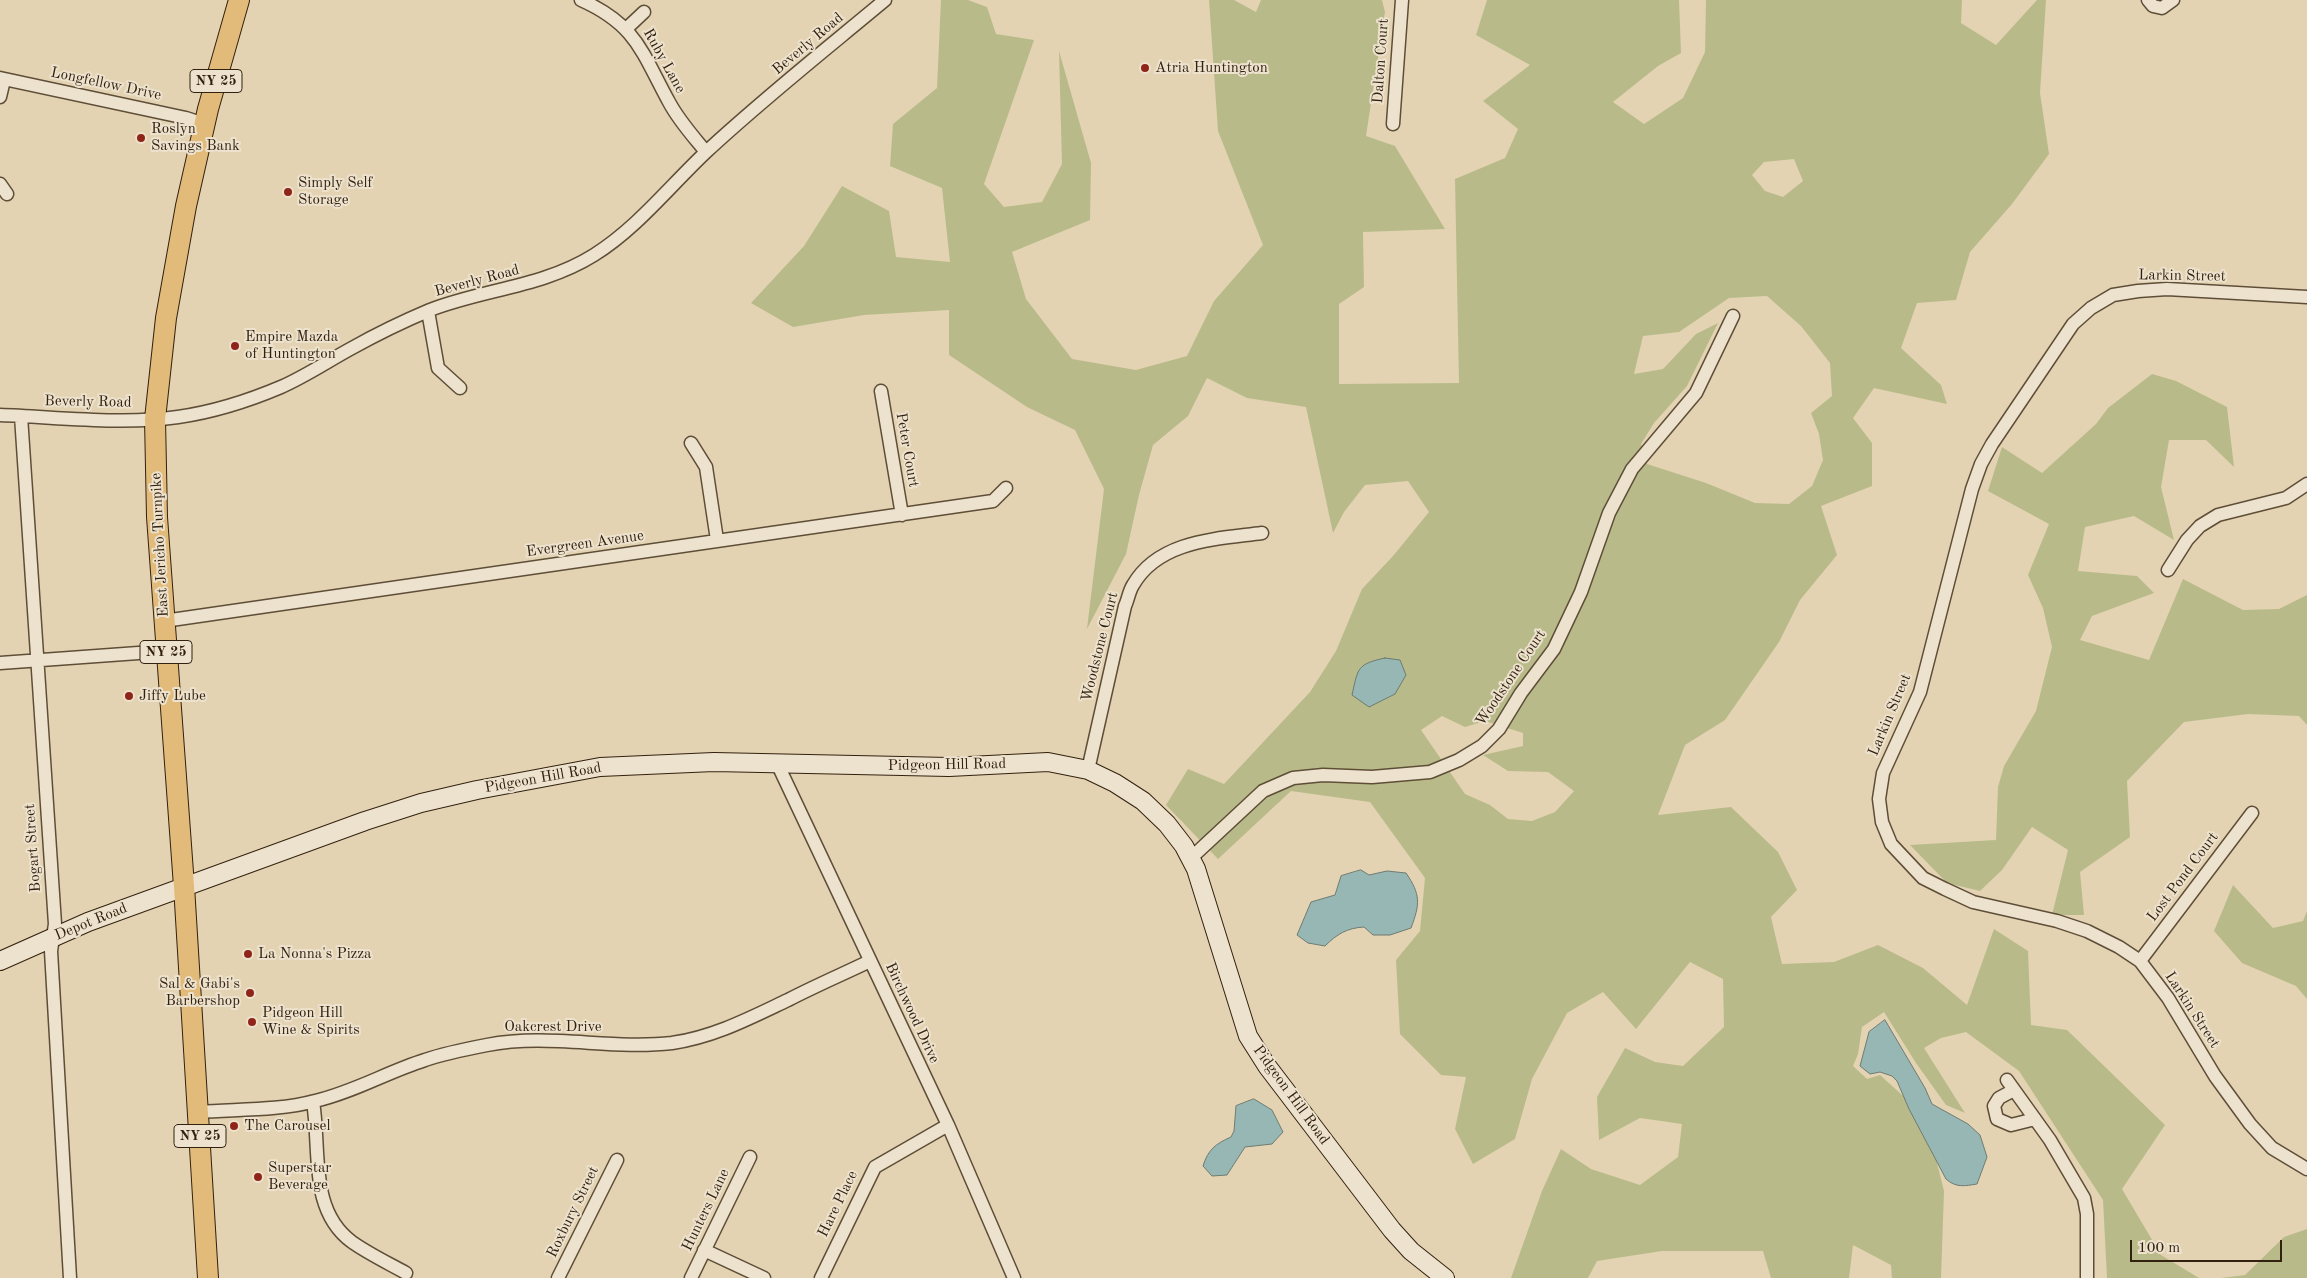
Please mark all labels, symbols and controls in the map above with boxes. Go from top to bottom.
street label: Beverly Road [769,9,847,79]
street label: Dalton Court [1369,18,1393,104]
street label: Ruby Lane [639,26,689,96]
place label: Atria Huntington [1155,59,1268,77]
marker: Atria Huntington [1139,62,1151,74]
street label: Longfellow Drive [49,63,163,105]
road number: NY 25 [190,70,242,92]
place label: Roslyn Savings Bank [151,120,240,155]
marker: Roslyn Savings Bank [135,132,147,144]
place label: Simply Self Storage [298,174,372,209]
marker: Simply Self Storage [282,186,294,198]
street label: Beverly Road [433,261,521,301]
street label: Larkin Street [2138,266,2226,286]
place label: Empire Mazda of Huntington [245,328,338,363]
marker: Empire Mazda of Huntington [229,340,241,352]
street label: Beverly Road [44,392,132,412]
street label: Peter Court [892,411,922,489]
street label: East Jericho Turnpike [147,472,173,618]
street label: Evergreen Avenue [525,527,645,561]
street label: Woodstone Court [1078,590,1122,704]
street label: Woodstone Court [1472,626,1550,730]
road number: NY 25 [140,640,192,664]
street label: Larkin Street [1865,671,1915,759]
place label: Jiffy Lube [139,687,206,705]
marker: Jiffy Lube [123,690,135,702]
street label: Pidgeon Hill Road [888,755,1006,775]
street label: Pidgeon Hill Road [483,759,603,797]
street label: Bogart Street [21,803,45,893]
street label: Lost Pond Court [2144,829,2222,925]
street label: Depot Road [52,899,130,945]
place label: La Nonna's Pizza [258,945,371,963]
marker: La Nonna's Pizza [242,948,254,960]
street label: Birchwood Drive [881,960,943,1066]
street label: Larkin Street [2161,968,2223,1052]
place label: Sal & Gabi's Barbershop [159,975,240,1010]
marker: Sal & Gabi's Barbershop [244,987,256,999]
place label: Pidgeon Hill Wine & Spirits [262,1004,360,1039]
marker: Pidgeon Hill Wine & Spirits [246,1016,258,1028]
street label: Oakcrest Drive [504,1018,602,1036]
street label: Pidgeon Hill Road [1249,1042,1333,1148]
place label: The Carousel [244,1117,330,1135]
marker: The Carousel [228,1120,240,1132]
road number: NY 25 [174,1124,226,1148]
place label: Superstar Beverage [268,1159,331,1194]
street label: Roxbury Street [543,1163,603,1261]
street label: Hunters Lane [678,1166,734,1254]
street label: Hare Place [814,1168,862,1240]
marker: Superstar Beverage [252,1171,264,1183]
scale bar [2132,1230,2284,1262]
text: 100 m [2138,1241,2180,1256]

